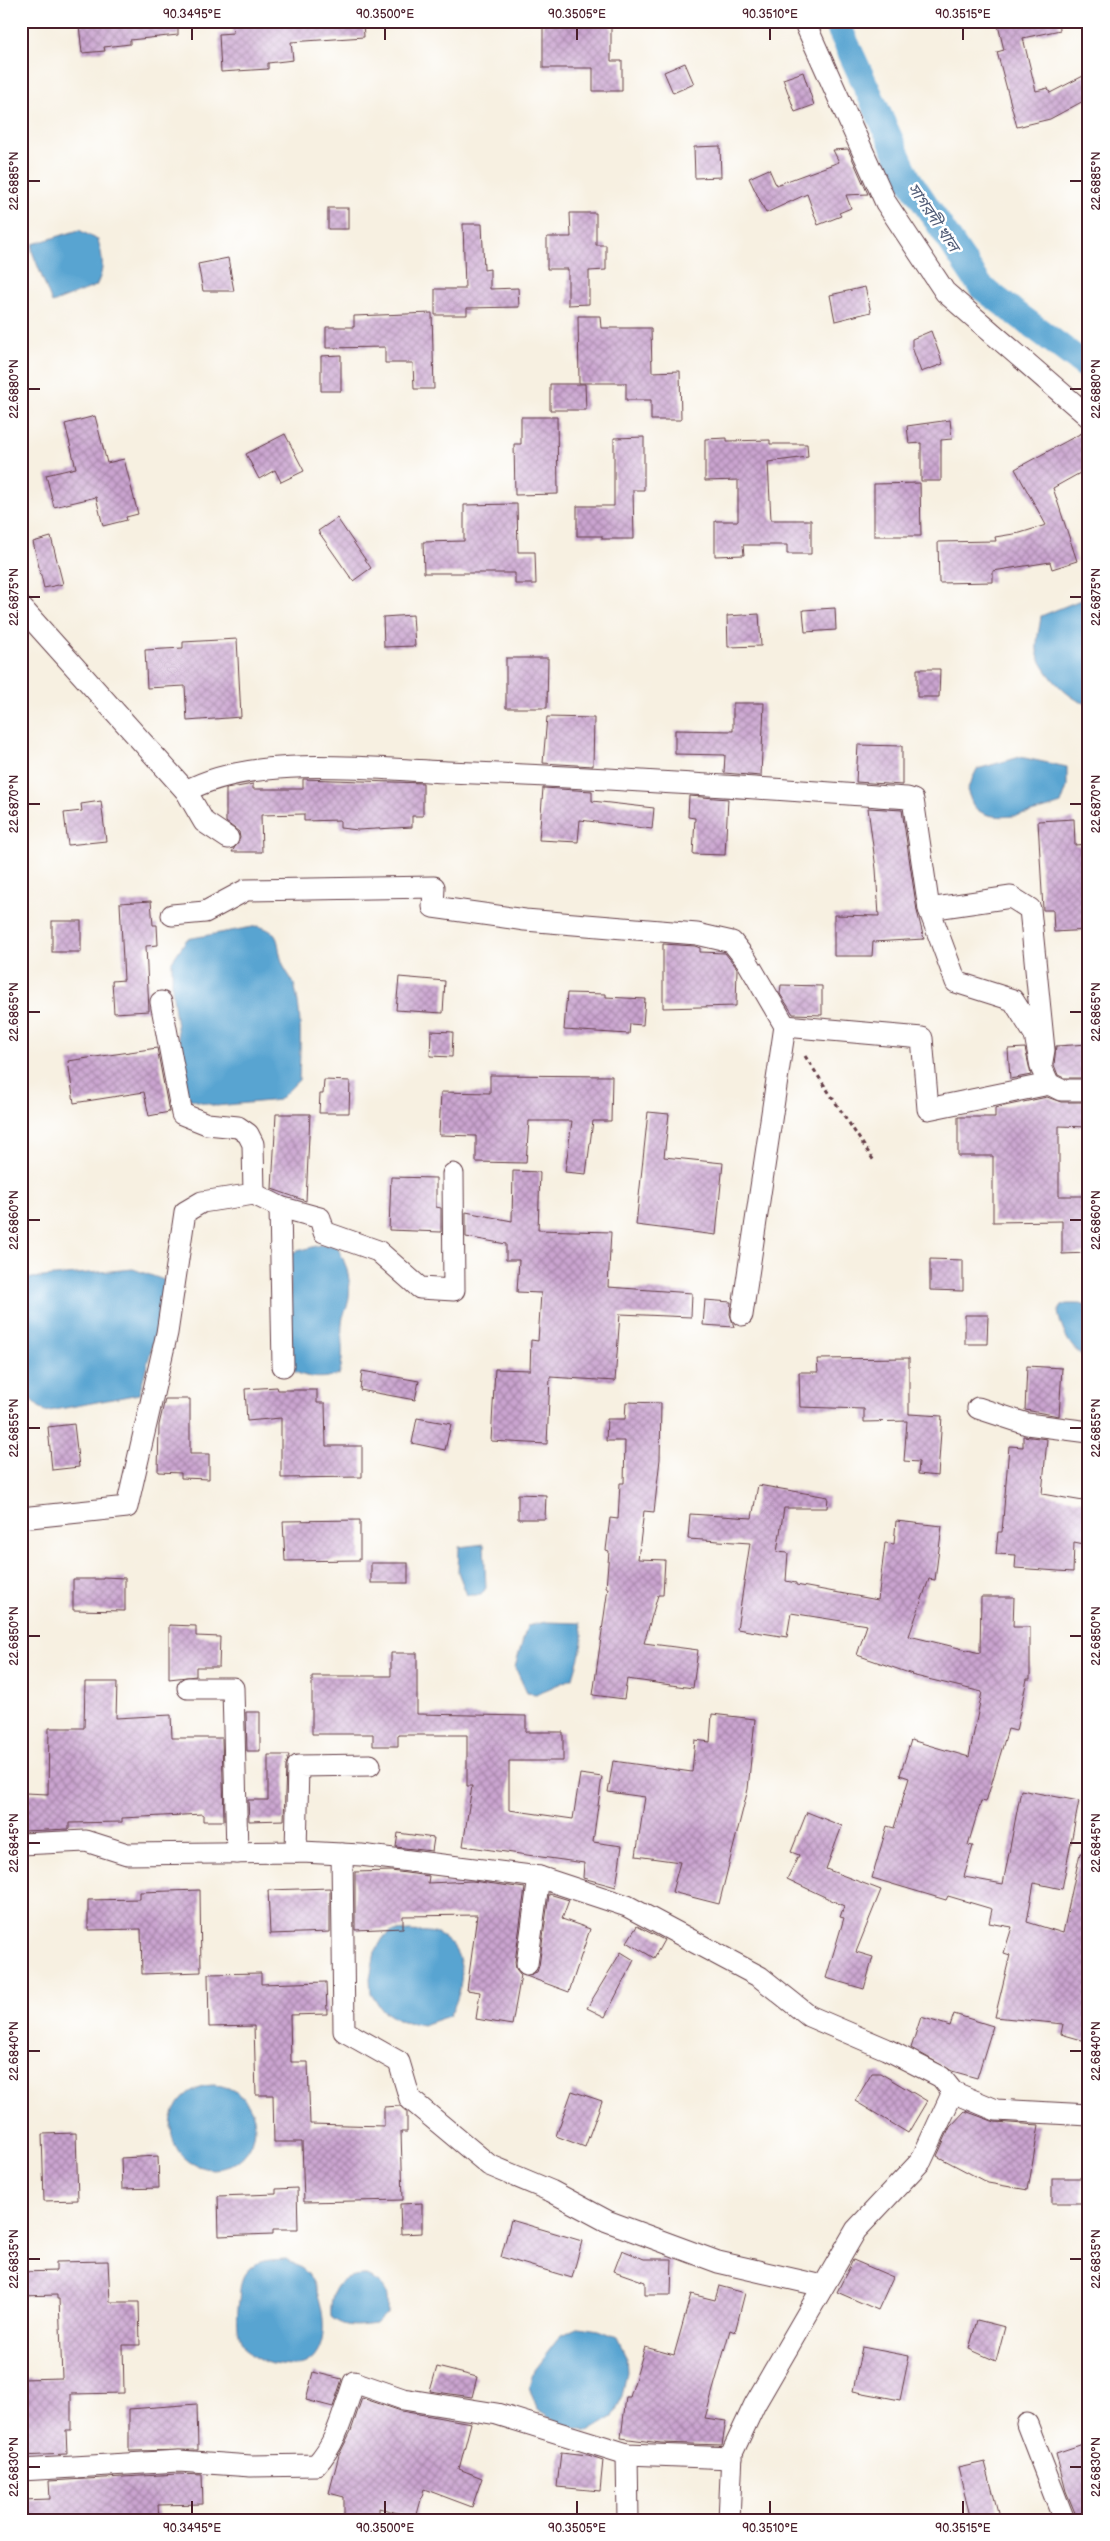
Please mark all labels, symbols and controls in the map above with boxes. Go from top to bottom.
text: 90.3495°E [163,7,221,22]
text: 90.3500°E [356,7,414,22]
text: 90.3505°E [548,7,606,22]
text: 90.3510°E [742,7,798,22]
text: 90.3515°E [935,7,991,22]
text: 22.6885°N [7,151,22,211]
text: 22.6885°N [1089,151,1104,211]
water label: সাগরদী খাল [903,180,965,258]
text: 22.6880°N [7,359,22,419]
text: 22.6880°N [1089,359,1104,419]
text: 22.6875°N [7,568,22,626]
text: 22.6875°N [1089,568,1104,626]
text: 22.6870°N [7,775,22,833]
text: 22.6870°N [1089,775,1104,833]
text: 22.6865°N [7,982,22,1042]
text: 22.6865°N [1089,982,1104,1042]
text: 22.6860°N [7,1190,22,1250]
text: 22.6860°N [1089,1190,1104,1250]
text: 22.6855°N [7,1399,22,1457]
text: 22.6855°N [1089,1399,1104,1457]
text: 22.6850°N [7,1606,22,1666]
text: 22.6850°N [1089,1606,1104,1666]
text: 22.6845°N [7,1813,22,1873]
text: 22.6845°N [1089,1813,1104,1873]
text: 22.6840°N [7,2021,22,2081]
text: 22.6840°N [1089,2021,1104,2081]
text: 22.6835°N [7,2229,22,2289]
text: 22.6835°N [1089,2229,1104,2289]
text: 22.6830°N [7,2437,22,2497]
text: 22.6830°N [1089,2437,1104,2497]
text: 90.3495°E [163,2521,221,2536]
text: 90.3500°E [356,2521,414,2536]
text: 90.3505°E [548,2521,606,2536]
text: 90.3510°E [742,2521,798,2536]
text: 90.3515°E [935,2521,991,2536]

